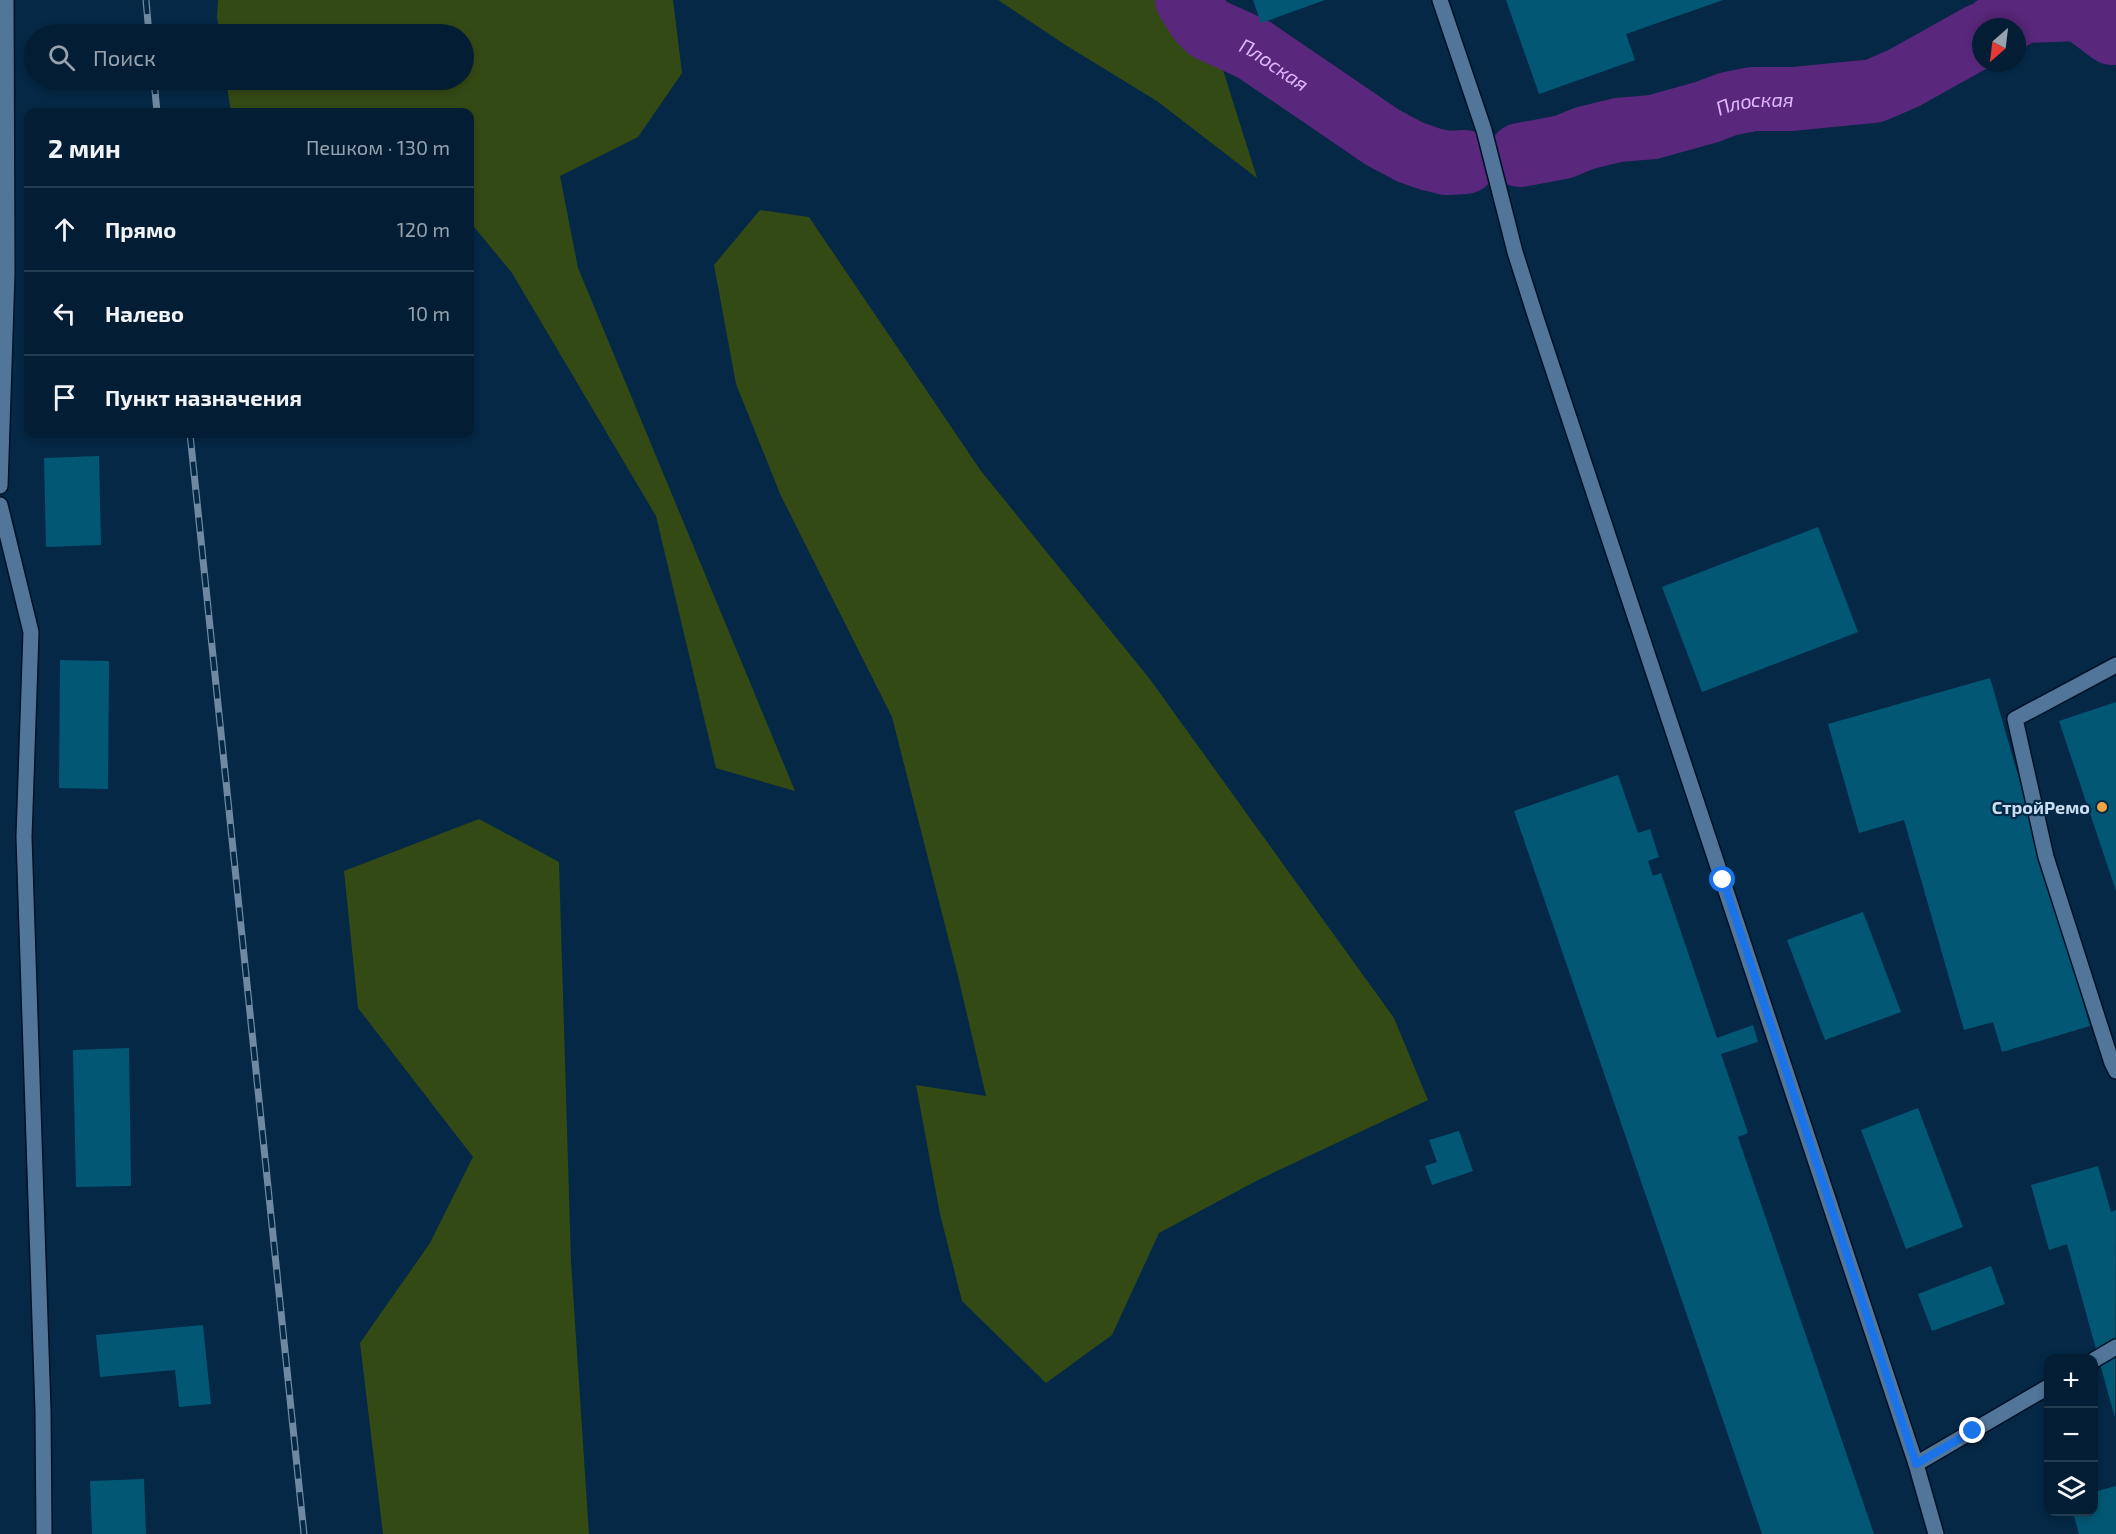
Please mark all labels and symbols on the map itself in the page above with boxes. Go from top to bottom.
north arrow [1972,18,2026,72]
water label: Плоская [1236,33,1314,96]
water label: Плоская [1712,87,1794,120]
place label: СтройРемо [1992,796,2090,818]
marker: СтройРемо [2095,800,2109,814]
route start [1709,866,1735,892]
route end [1959,1417,1985,1443]

